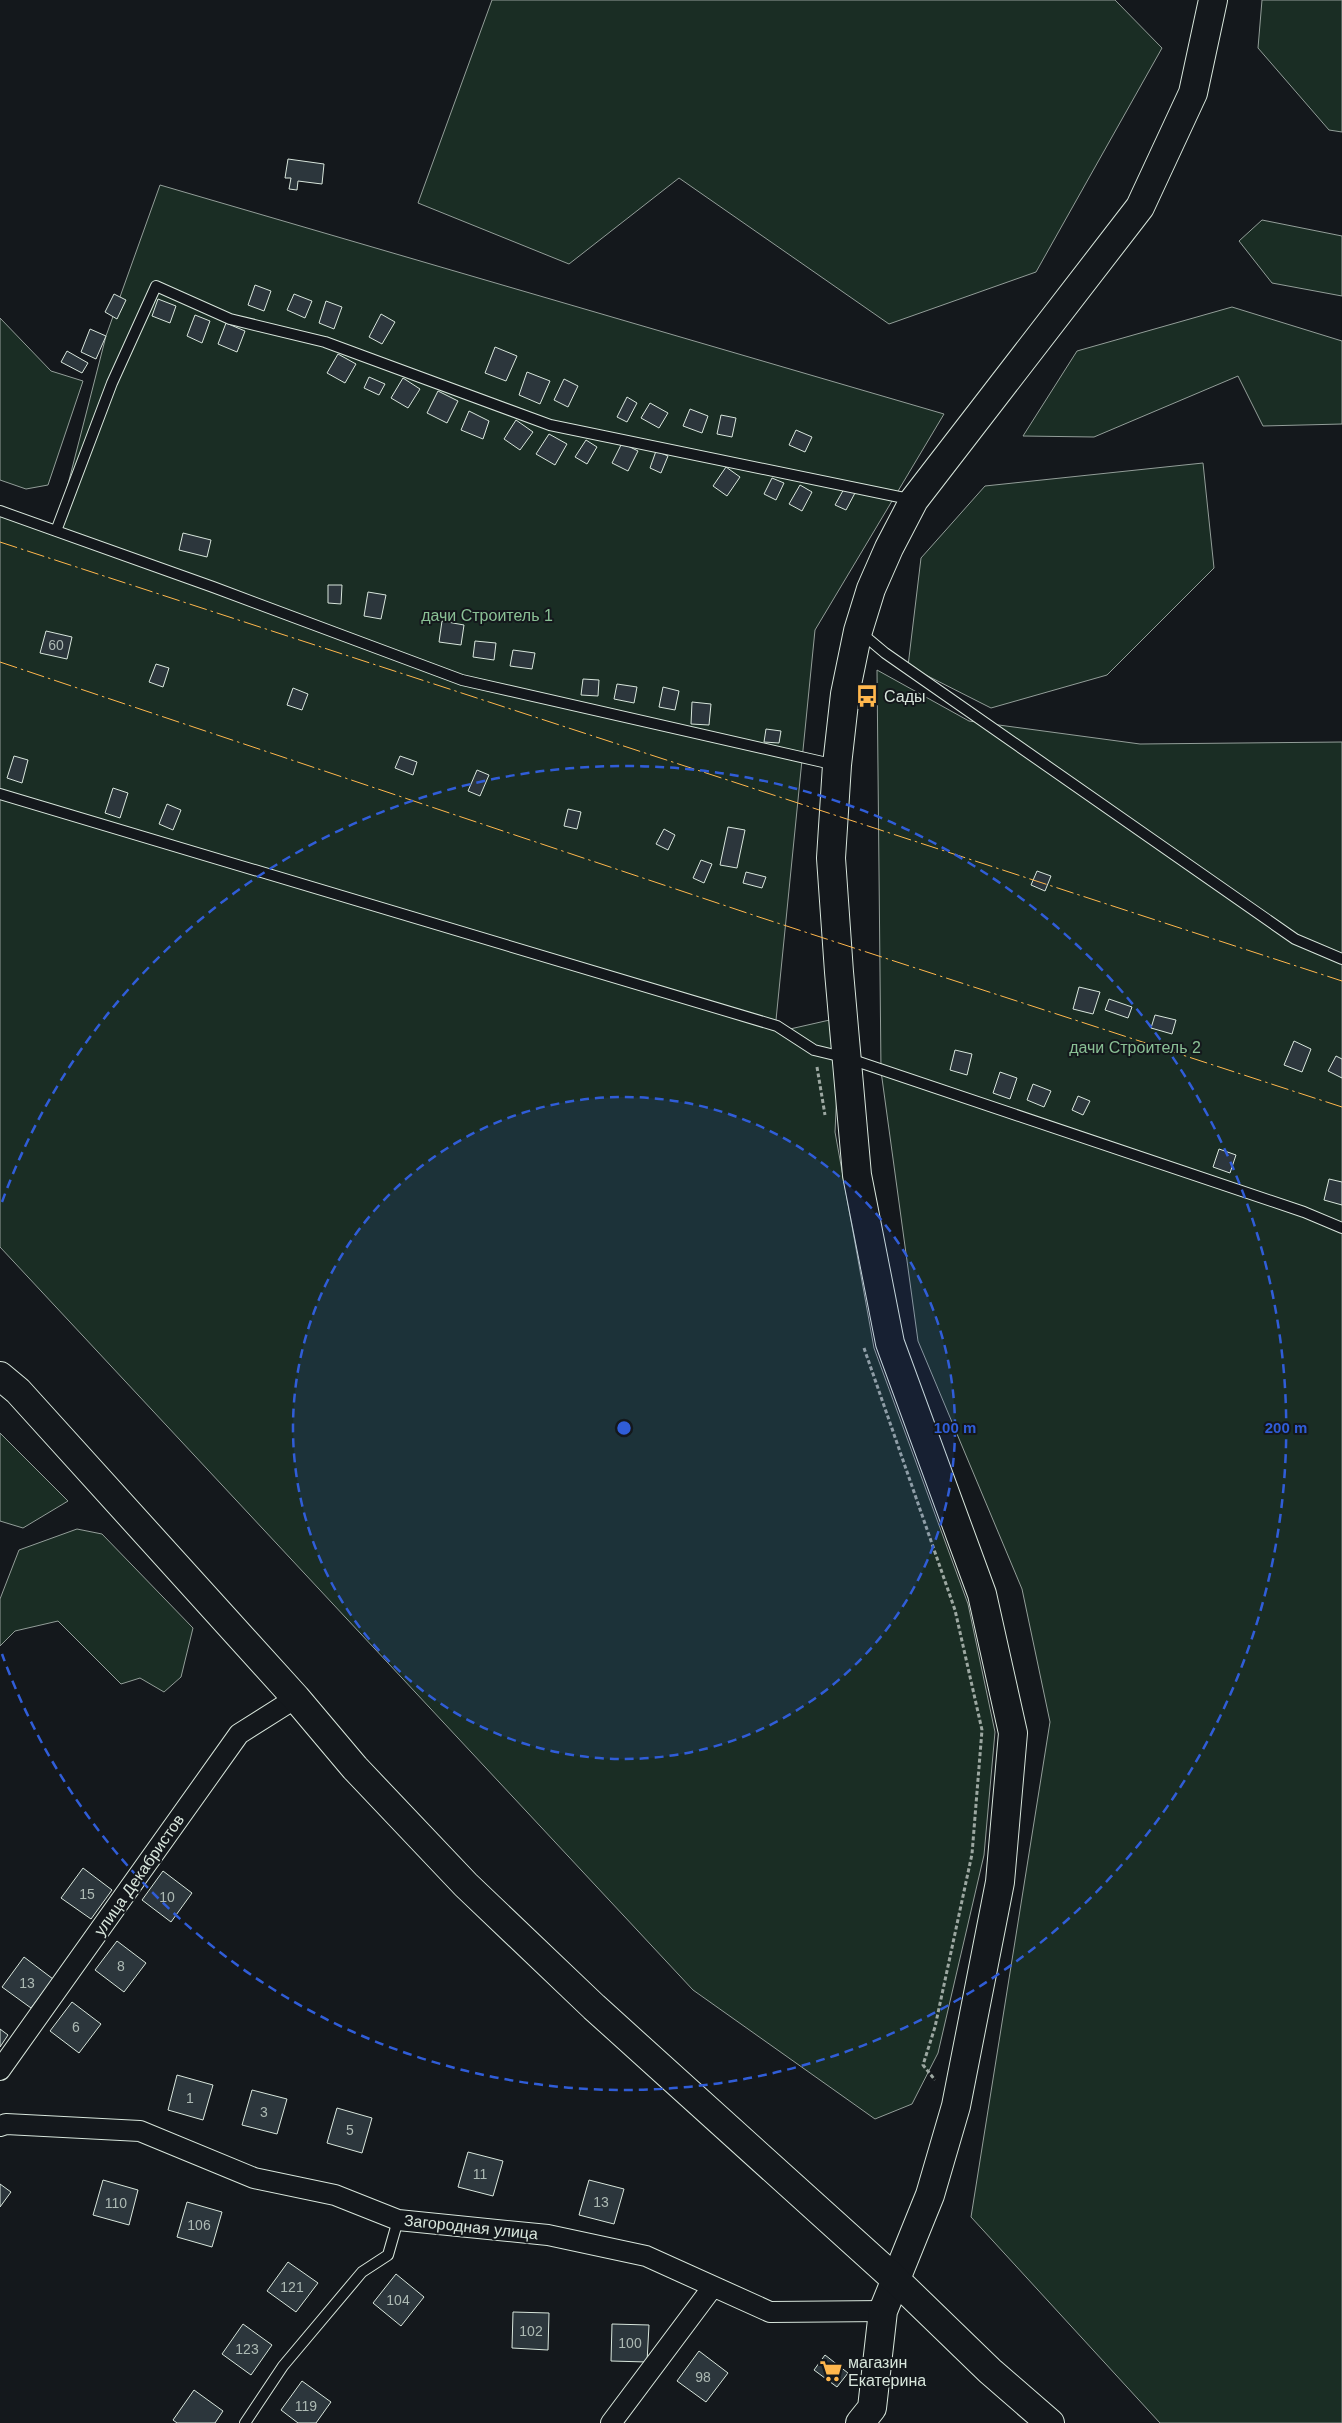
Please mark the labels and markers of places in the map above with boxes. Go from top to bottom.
bus stop icon: Сады [854,683,880,709]
place label: Сады [884,688,925,705]
centre of rings [615,1419,633,1437]
place label: магазин Екатерина [848,2354,926,2389]
supermarket icon: магазин Екатерина [818,2358,844,2384]

